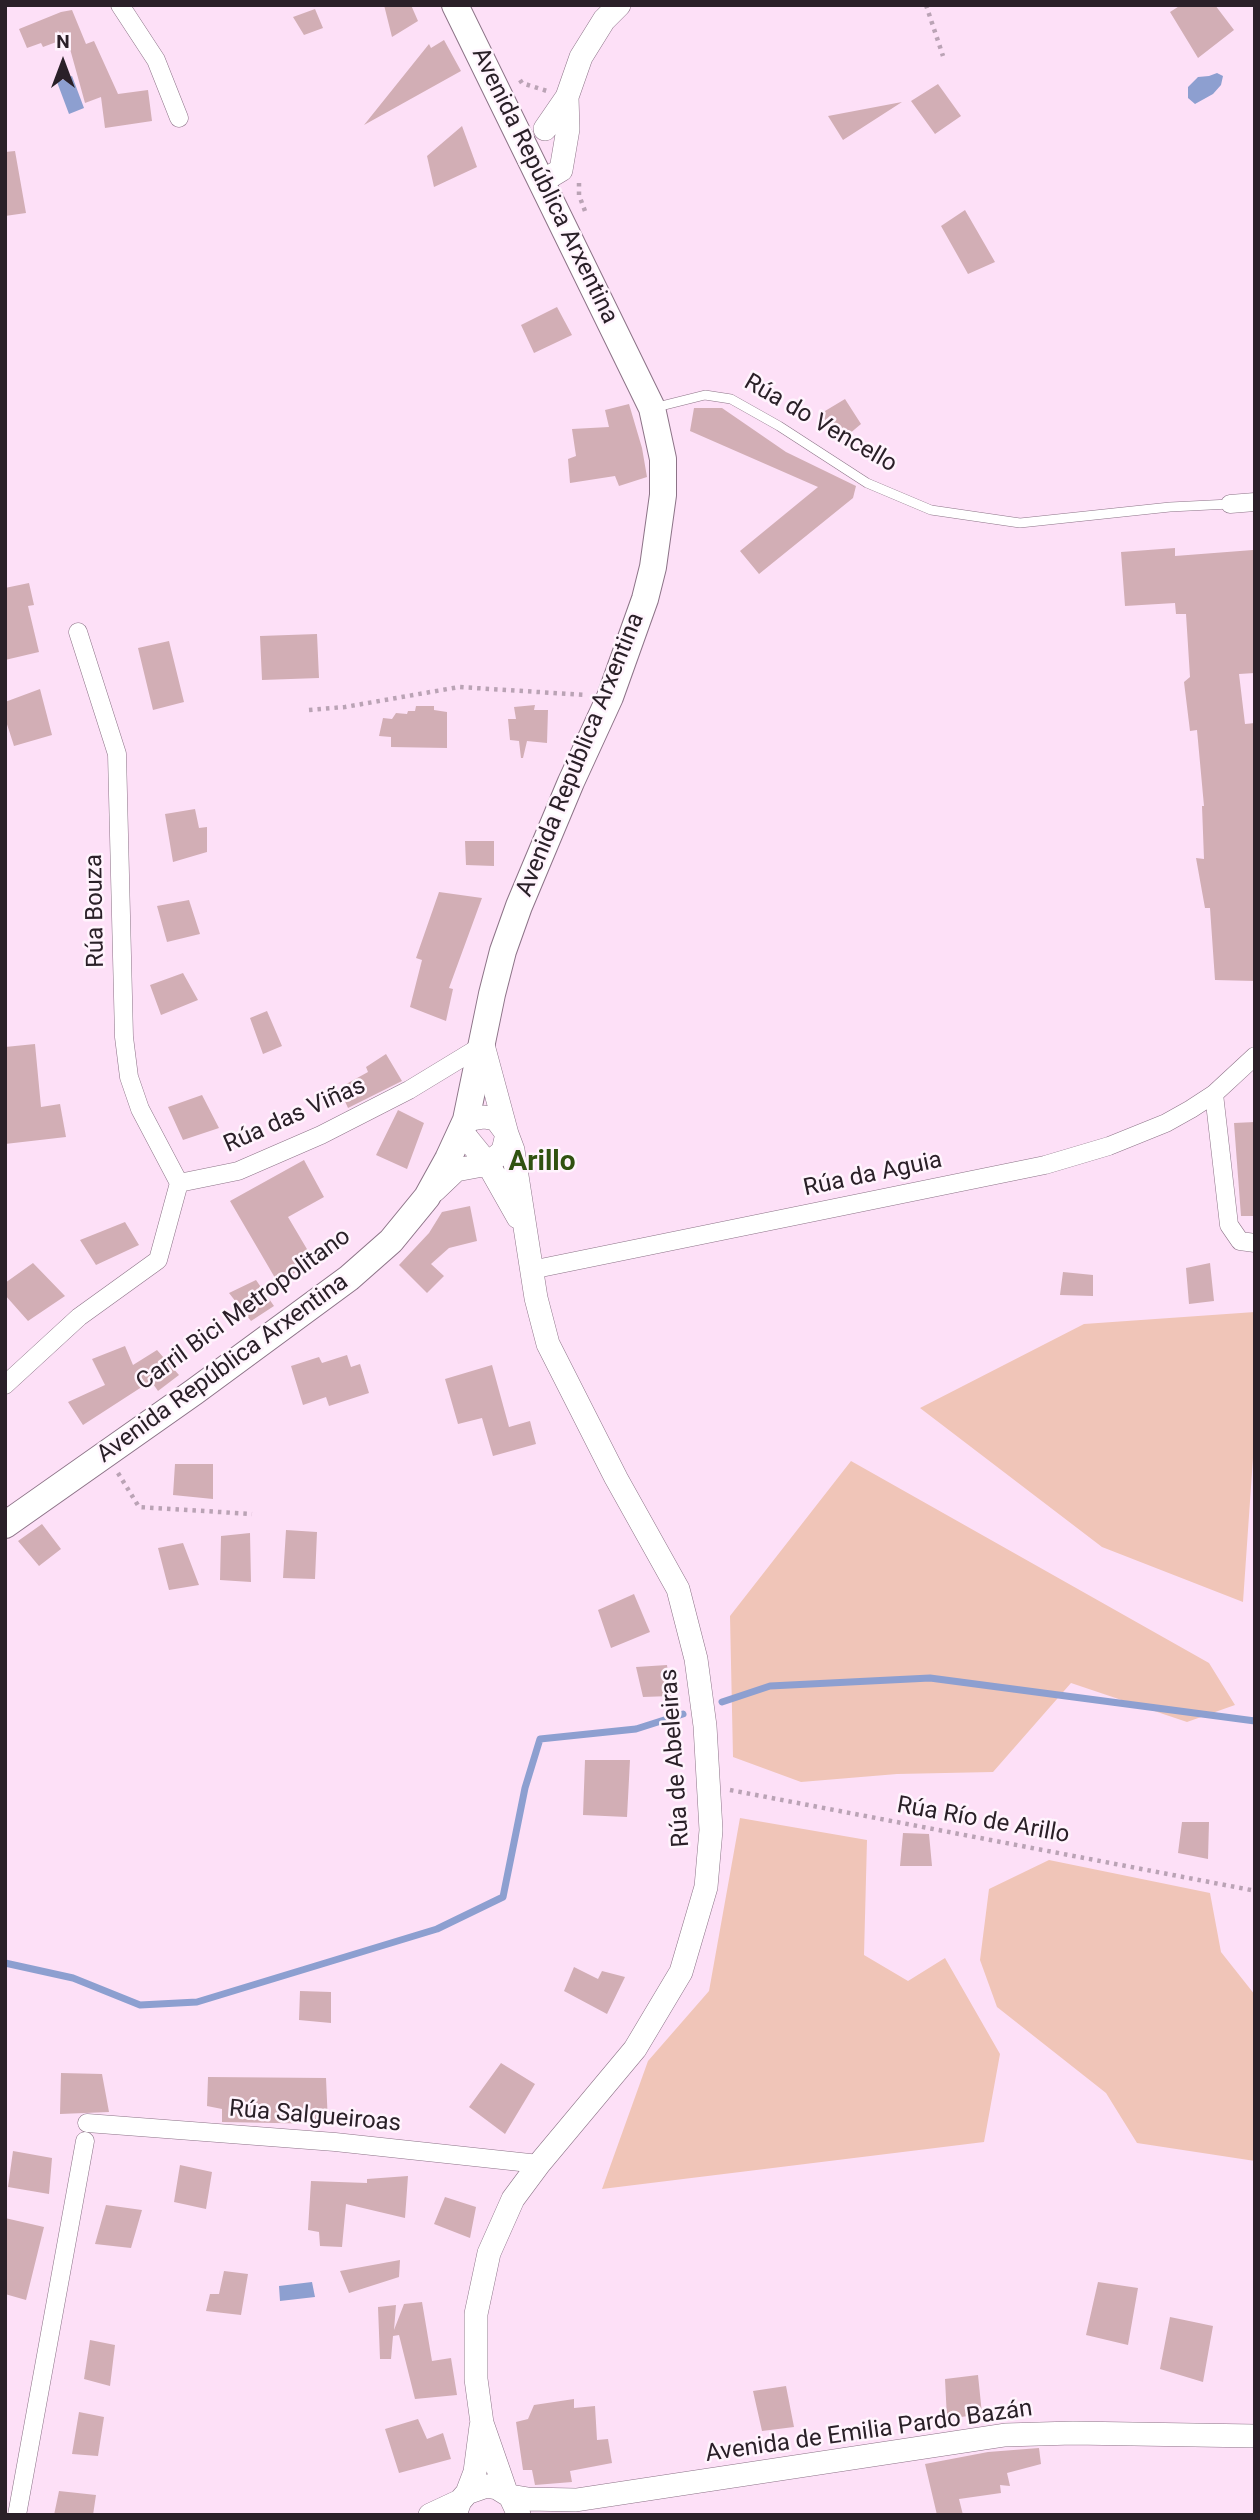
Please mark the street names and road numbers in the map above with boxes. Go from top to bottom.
street label: Avenida República Arxentina [465,43,623,329]
street label: Rúa do Vencello [738,369,902,479]
street label: Avenida República Arxentina [511,609,651,901]
street label: Rúa Bouza [81,854,111,968]
street label: Rúa das Viñas [220,1072,370,1160]
street label: Rúa da Aguia [801,1146,945,1204]
street label: Carril Bici Metropolitano [131,1223,357,1397]
street label: Avenida República Arxentina [92,1268,354,1470]
street label: Rúa de Abeleiras [655,1668,697,1848]
street label: Rúa Río de Arillo [895,1792,1071,1850]
street label: Rúa Salgueiroas [228,2095,402,2139]
street label: Avenida de Emilia Pardo Bazán [704,2395,1034,2469]

